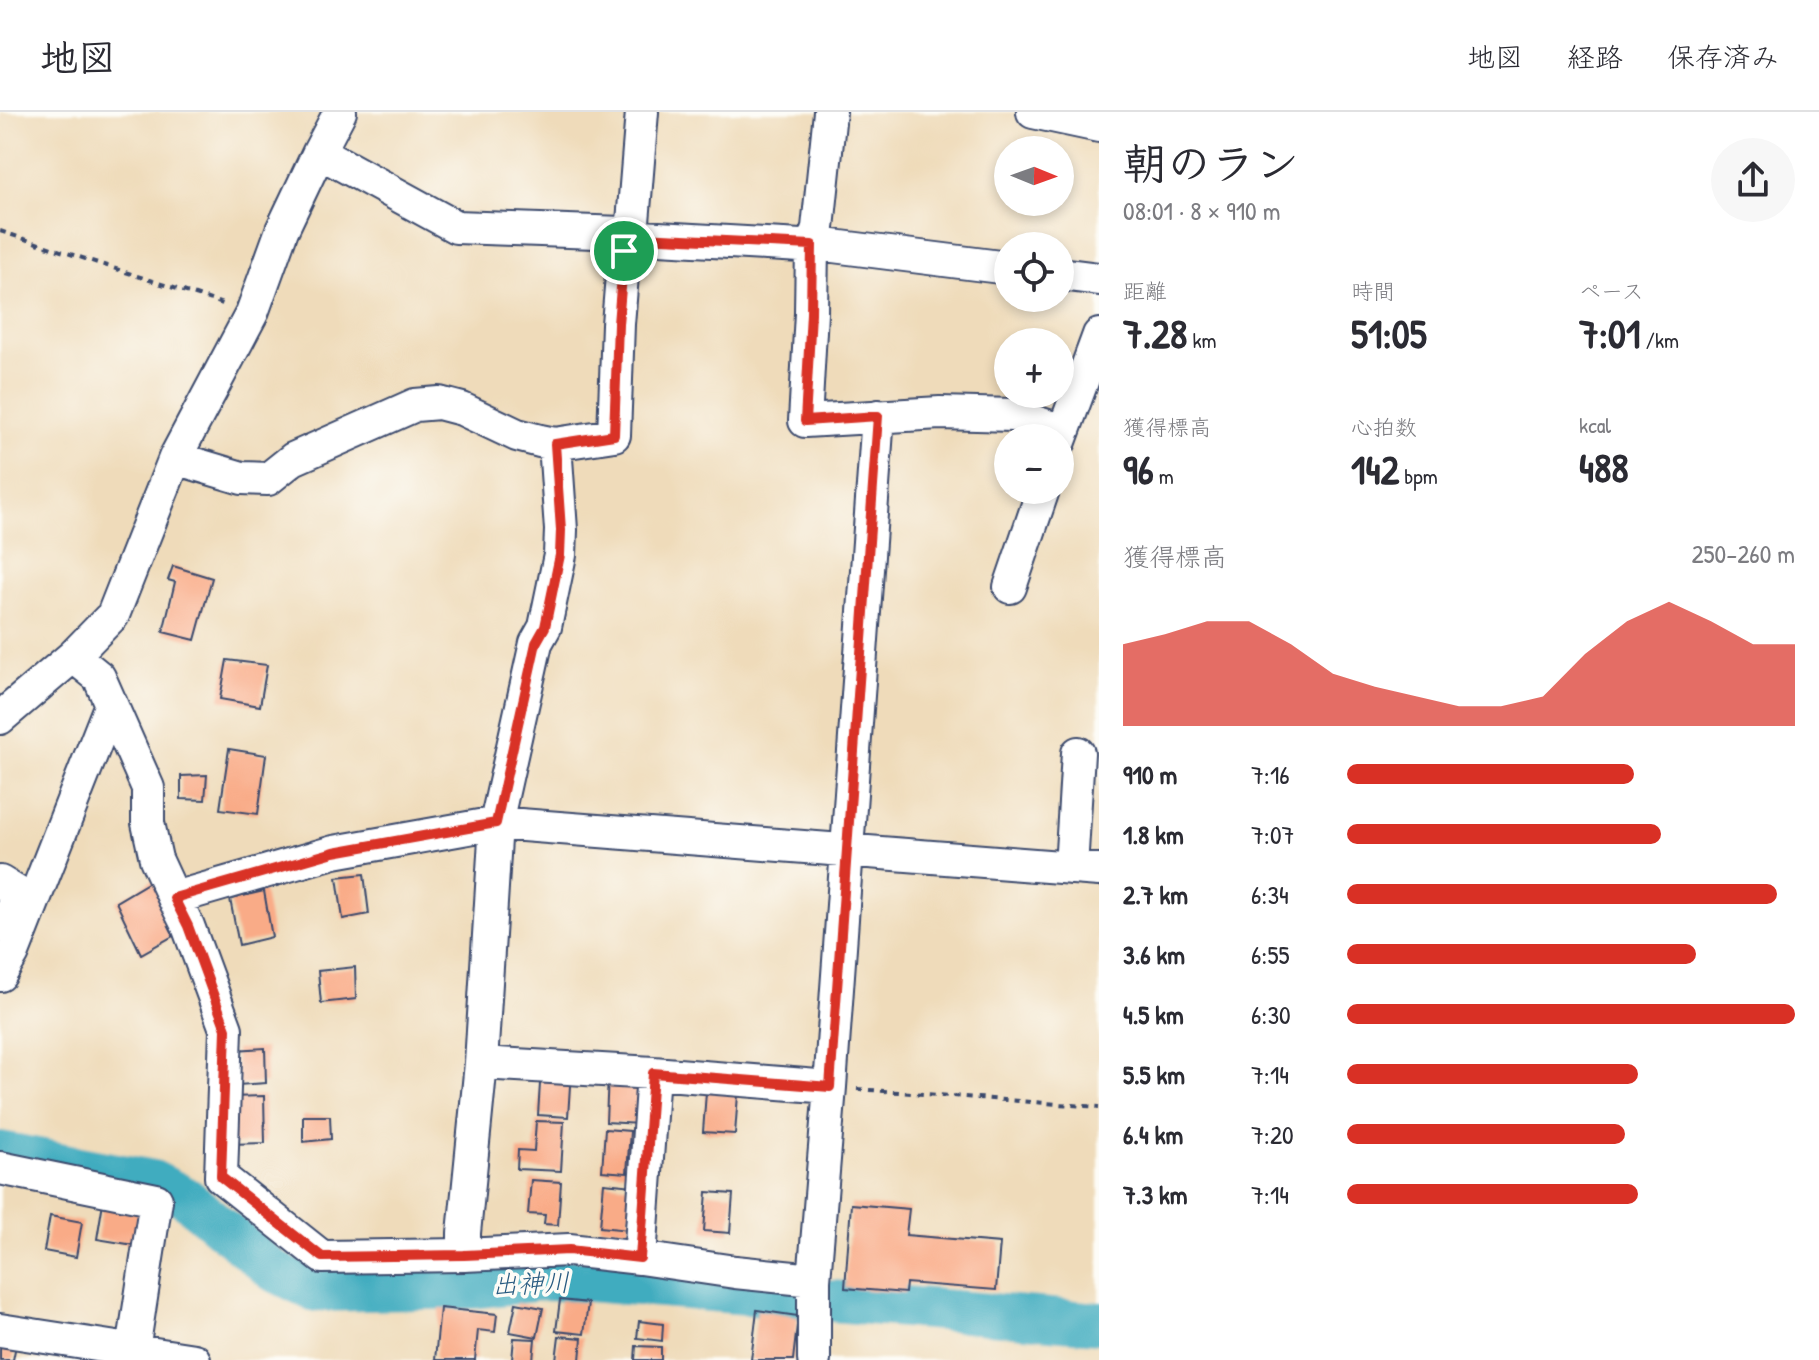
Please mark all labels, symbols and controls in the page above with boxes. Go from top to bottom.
text: 地図 [40,31,116,83]
text: 地図 [1467,38,1523,76]
text: 経路 [1567,38,1623,76]
text: 保存済み [1667,38,1779,76]
text: 朝のラン [1123,133,1299,193]
north arrow [994,136,1074,216]
map controls [994,136,1074,504]
button: share [1711,138,1795,222]
text: 08:01 · 8 × 910 m [1123,193,1280,228]
pin [590,217,658,285]
icon: arrive [602,229,646,273]
button: locate [994,232,1074,312]
text: 距離 [1123,276,1167,306]
text: 時間 [1351,276,1395,306]
text: ペース [1579,276,1644,306]
text: 7.28 [1123,306,1187,360]
text: 51:05 [1351,306,1427,360]
text: 7:01 [1579,306,1641,360]
text: km [1187,325,1217,355]
text: /km [1641,325,1679,355]
button: + [994,328,1074,408]
text: kcal [1579,410,1611,440]
text: 獲得標高 [1123,412,1211,442]
text: 心拍数 [1351,412,1417,442]
button: − [994,424,1074,504]
text: 488 [1579,440,1629,494]
text: 96 [1123,442,1154,496]
text: 142 [1351,442,1399,496]
text: m [1154,461,1174,491]
text: bpm [1399,461,1438,491]
text: 250–260 m [1691,536,1795,571]
text: 獲得標高 [1123,539,1227,574]
text: 910 m [1123,757,1177,792]
text: 7:16 [1251,757,1290,792]
text: 1.8 km [1123,817,1184,852]
text: 7:07 [1251,817,1294,852]
text: 2.7 km [1123,877,1188,912]
text: 6:34 [1251,877,1289,912]
text: 3.6 km [1123,937,1185,972]
text: 6:55 [1251,937,1289,972]
text: 4.5 km [1123,997,1184,1032]
text: 6:30 [1251,997,1291,1032]
text: 5.5 km [1123,1057,1185,1092]
text: 7:14 [1251,1057,1289,1092]
text: 6.4 km [1123,1117,1183,1152]
text: 7:20 [1251,1117,1294,1152]
text: 7.3 km [1123,1177,1188,1212]
text: 7:14 [1251,1177,1289,1212]
water label: 出神川 [491,1264,571,1302]

